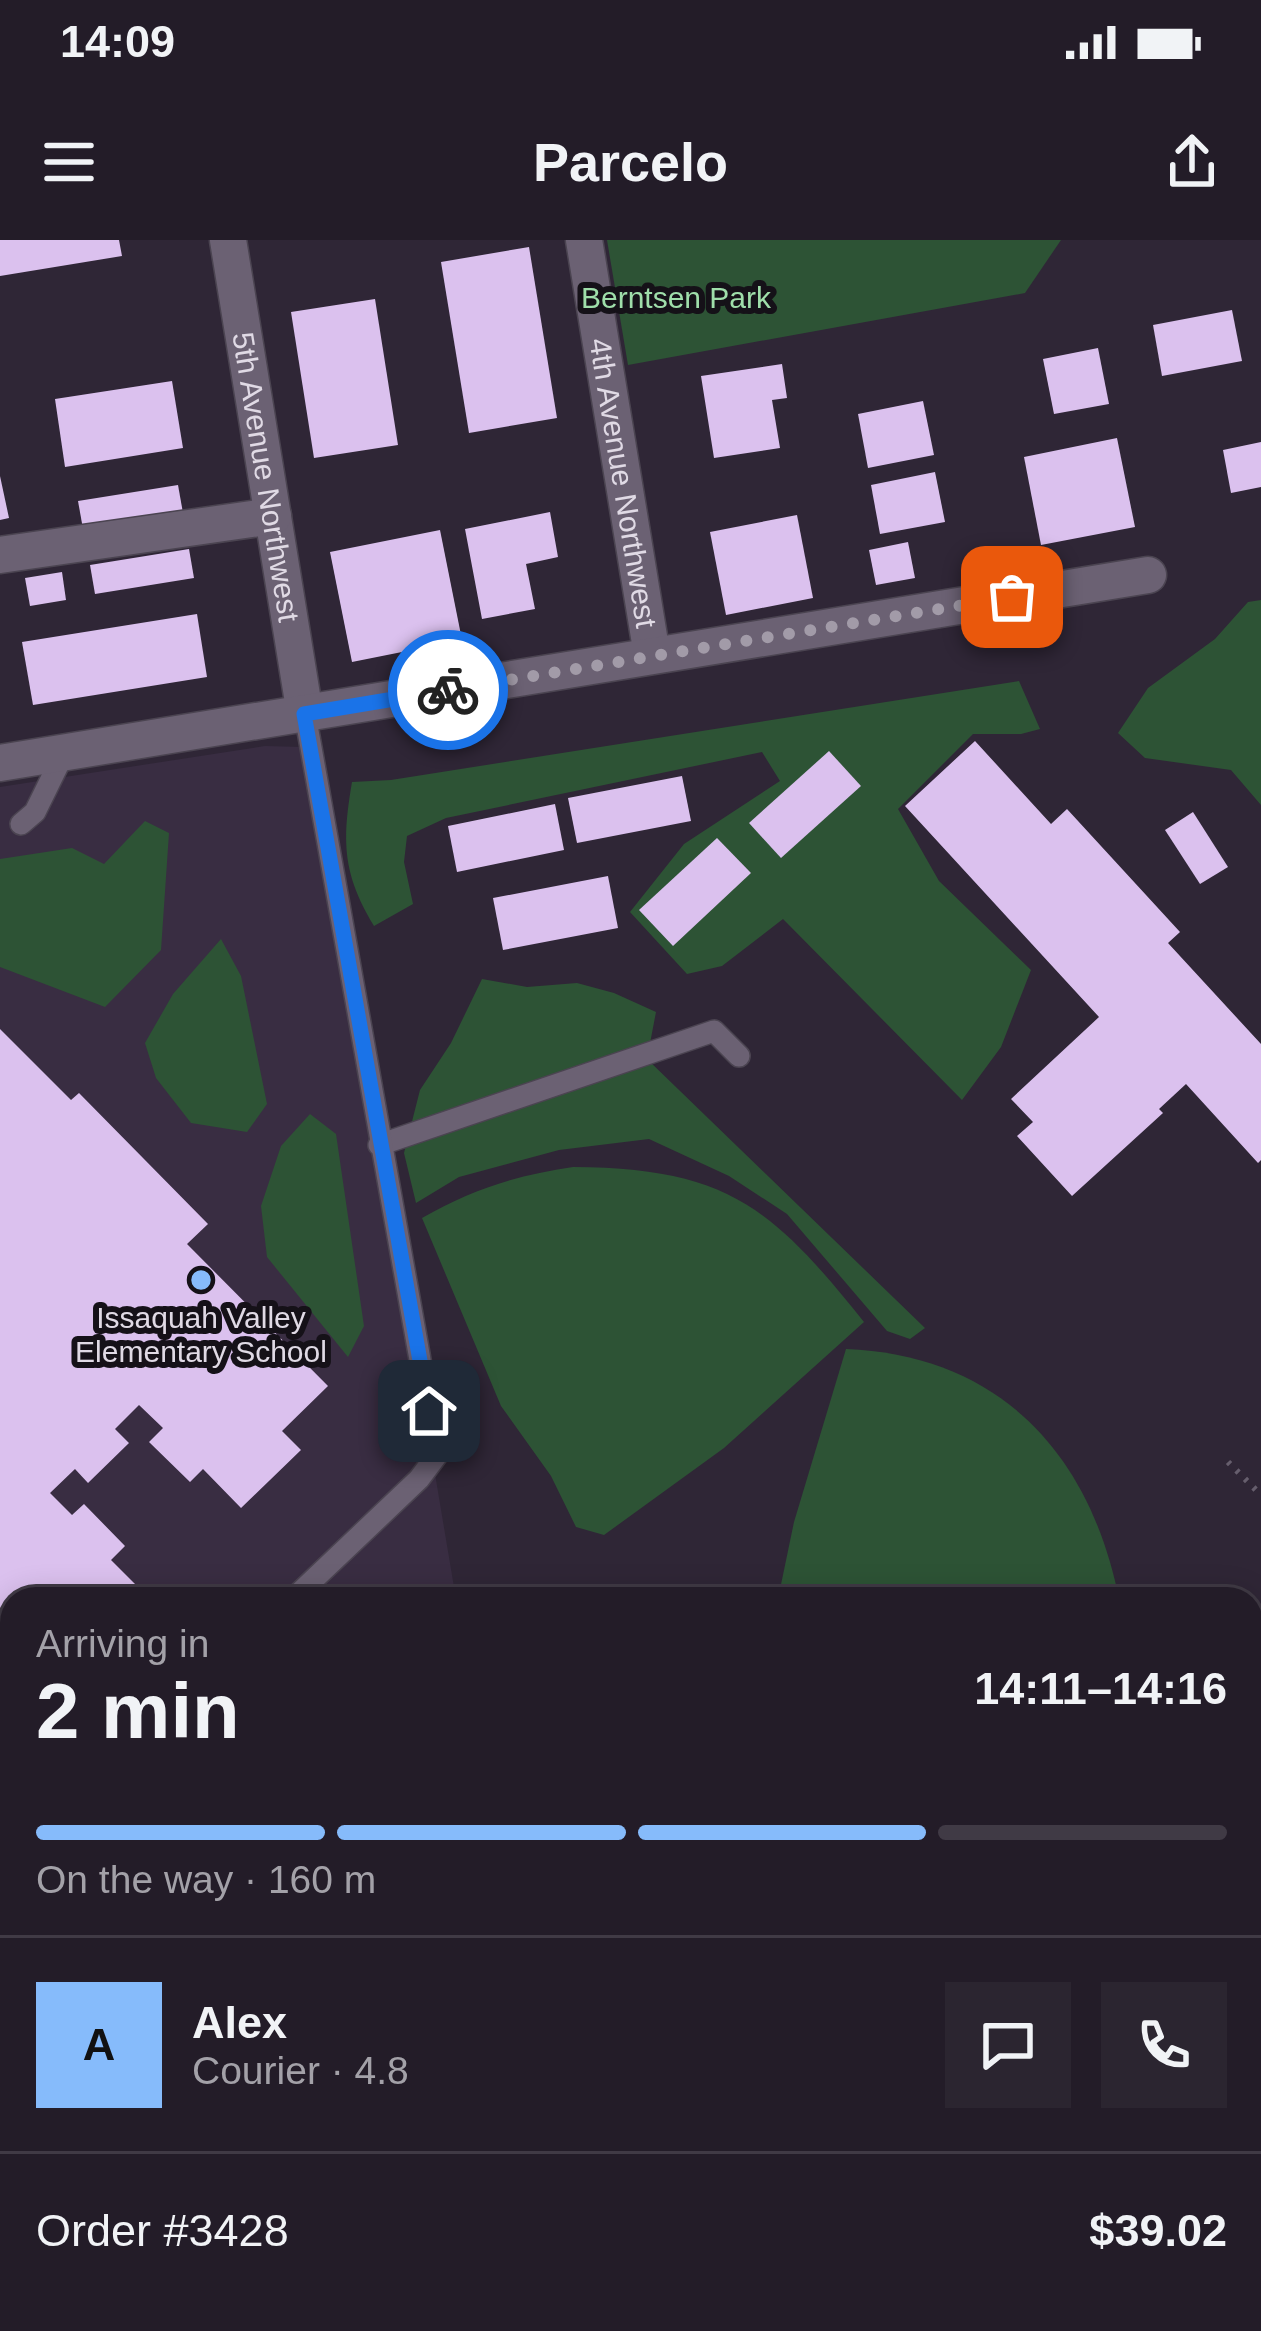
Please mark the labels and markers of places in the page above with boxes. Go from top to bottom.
pin [961,546,1063,648]
marker: Issaquah Valley Elementary School [188,1267,214,1293]
place label: Issaquah Valley Elementary School [75,1301,327,1368]
pin [378,1360,480,1462]

